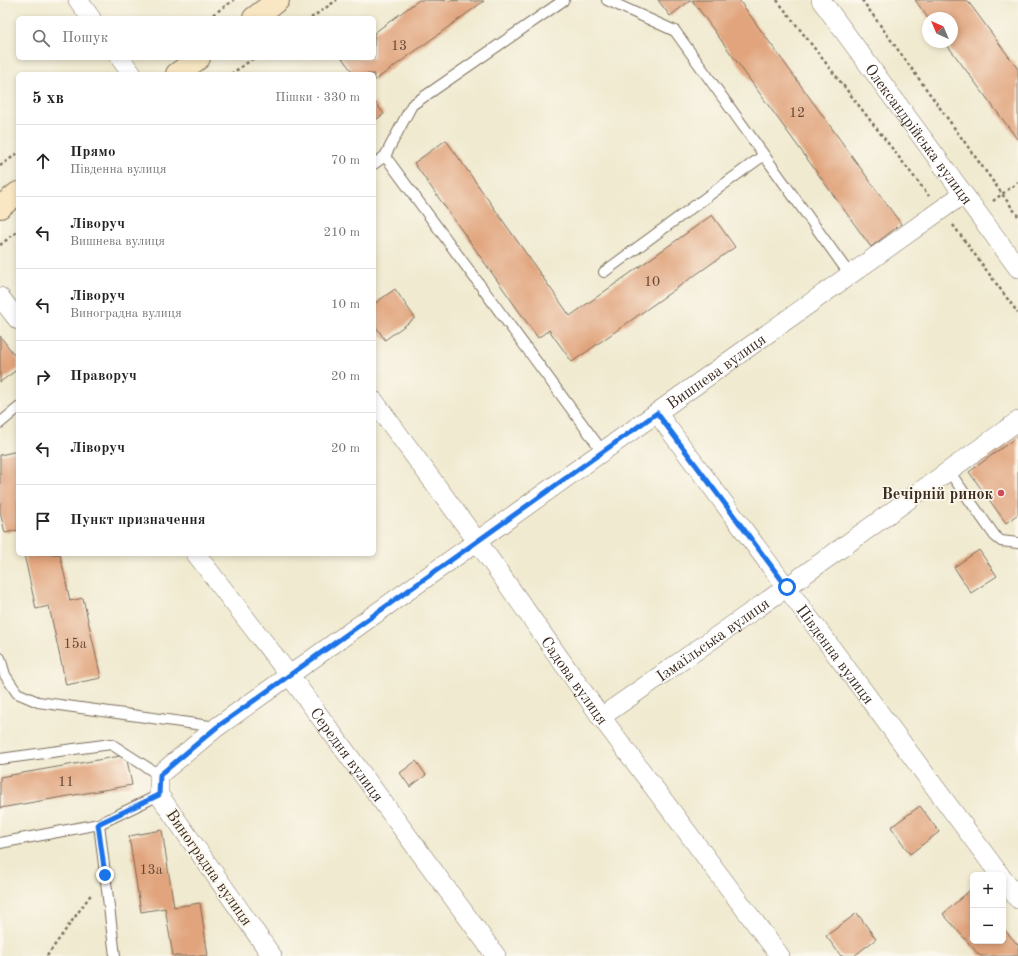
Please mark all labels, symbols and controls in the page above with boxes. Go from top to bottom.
north arrow [922,12,958,48]
search box [16,16,376,60]
icon: search [30,27,52,49]
text: Пошук [62,31,108,46]
house number: 13 [391,39,407,53]
street label: Олександрійська вулиця [861,62,974,208]
text: 5 хв [32,90,64,107]
text: Пішки · 330 m [275,91,360,104]
house number: 12 [789,106,805,120]
text: Прямо [70,145,116,160]
icon: ahead [32,150,54,172]
text: 70 m [331,154,360,167]
text: Південна вулиця [70,163,167,176]
text: Ліворуч [70,217,125,232]
icon: left [32,222,54,244]
text: 210 m [323,226,360,239]
text: Вишнева вулиця [70,235,165,248]
house number: 10 [644,275,660,289]
text: Ліворуч [70,289,125,304]
icon: left [32,294,54,316]
text: 10 m [331,298,360,311]
text: Виноградна вулиця [70,307,182,320]
street label: Вишнева вулиця [665,332,769,413]
icon: right [32,366,54,388]
text: Праворуч [70,369,137,384]
text: 20 m [331,370,360,383]
icon: left [32,438,54,460]
text: Ліворуч [70,441,125,456]
text: 20 m [331,442,360,455]
place label: Вечірній ринок [881,487,994,503]
marker: Вечірній ринок [996,488,1006,498]
icon: arrive [32,510,54,532]
text: Пункт призначення [70,513,206,528]
route start [778,578,796,596]
street label: Ізмаїльська вулиця [654,596,773,686]
street label: Південна вулиця [792,603,876,708]
street label: Садова вулиця [537,634,610,728]
house number: 15а [63,637,87,651]
street label: Середня вулиця [306,705,386,805]
house number: 11 [58,775,74,789]
street label: Виноградна вулиця [162,807,254,929]
house number: 13а [139,863,163,877]
route end [96,866,114,884]
map controls [970,872,1006,944]
button: + [970,872,1006,908]
button: − [970,908,1006,944]

